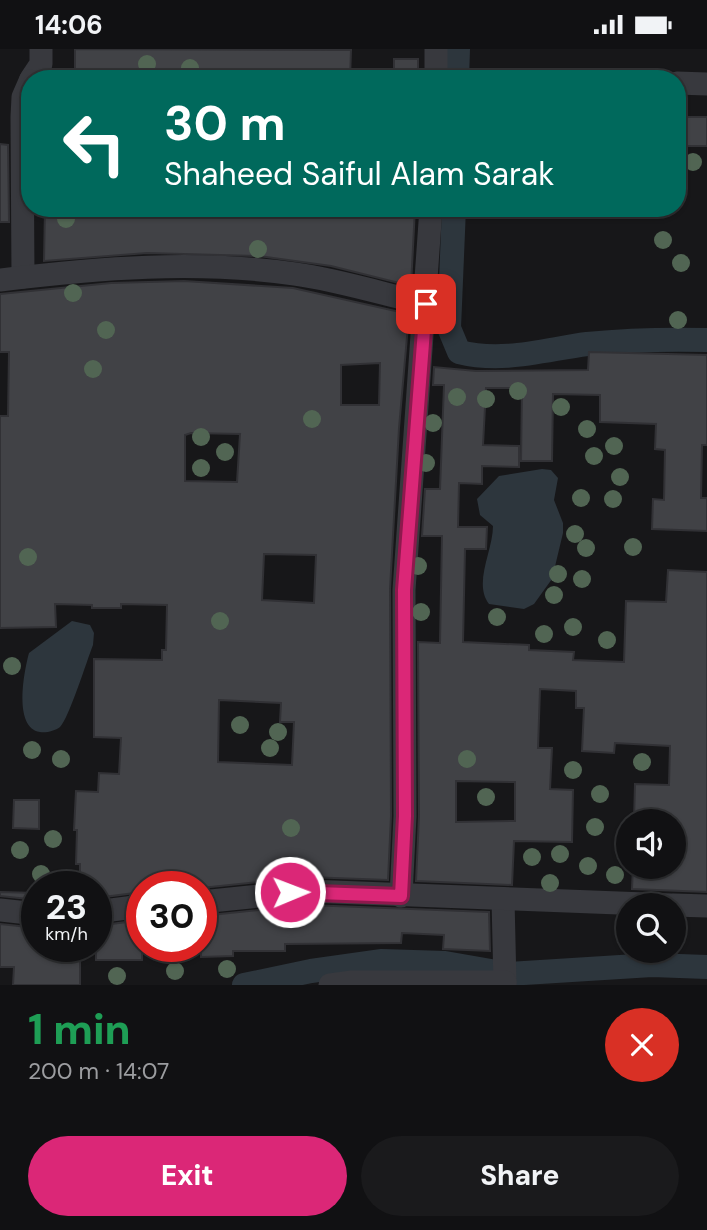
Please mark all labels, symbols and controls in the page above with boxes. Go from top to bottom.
text: 14:06 [35,8,103,42]
text: 30 m [164,91,286,155]
icon: left [49,98,140,189]
text: Shaheed Saiful Alam Sarak [164,153,554,195]
pin [396,274,456,334]
icon: arrive [407,285,445,323]
map controls [616,809,686,963]
button: sound [616,809,686,879]
position arrow [253,855,327,929]
speed limit sign: 30 [126,871,217,962]
text: 23 [46,884,87,930]
button: search [616,893,686,963]
text: km/h [45,922,88,946]
text: 1 min [28,1002,131,1057]
button: close [605,1008,679,1082]
text: 200 m · 14:07 [28,1056,169,1086]
button: Exit [28,1136,347,1216]
button: Share [361,1136,679,1216]

